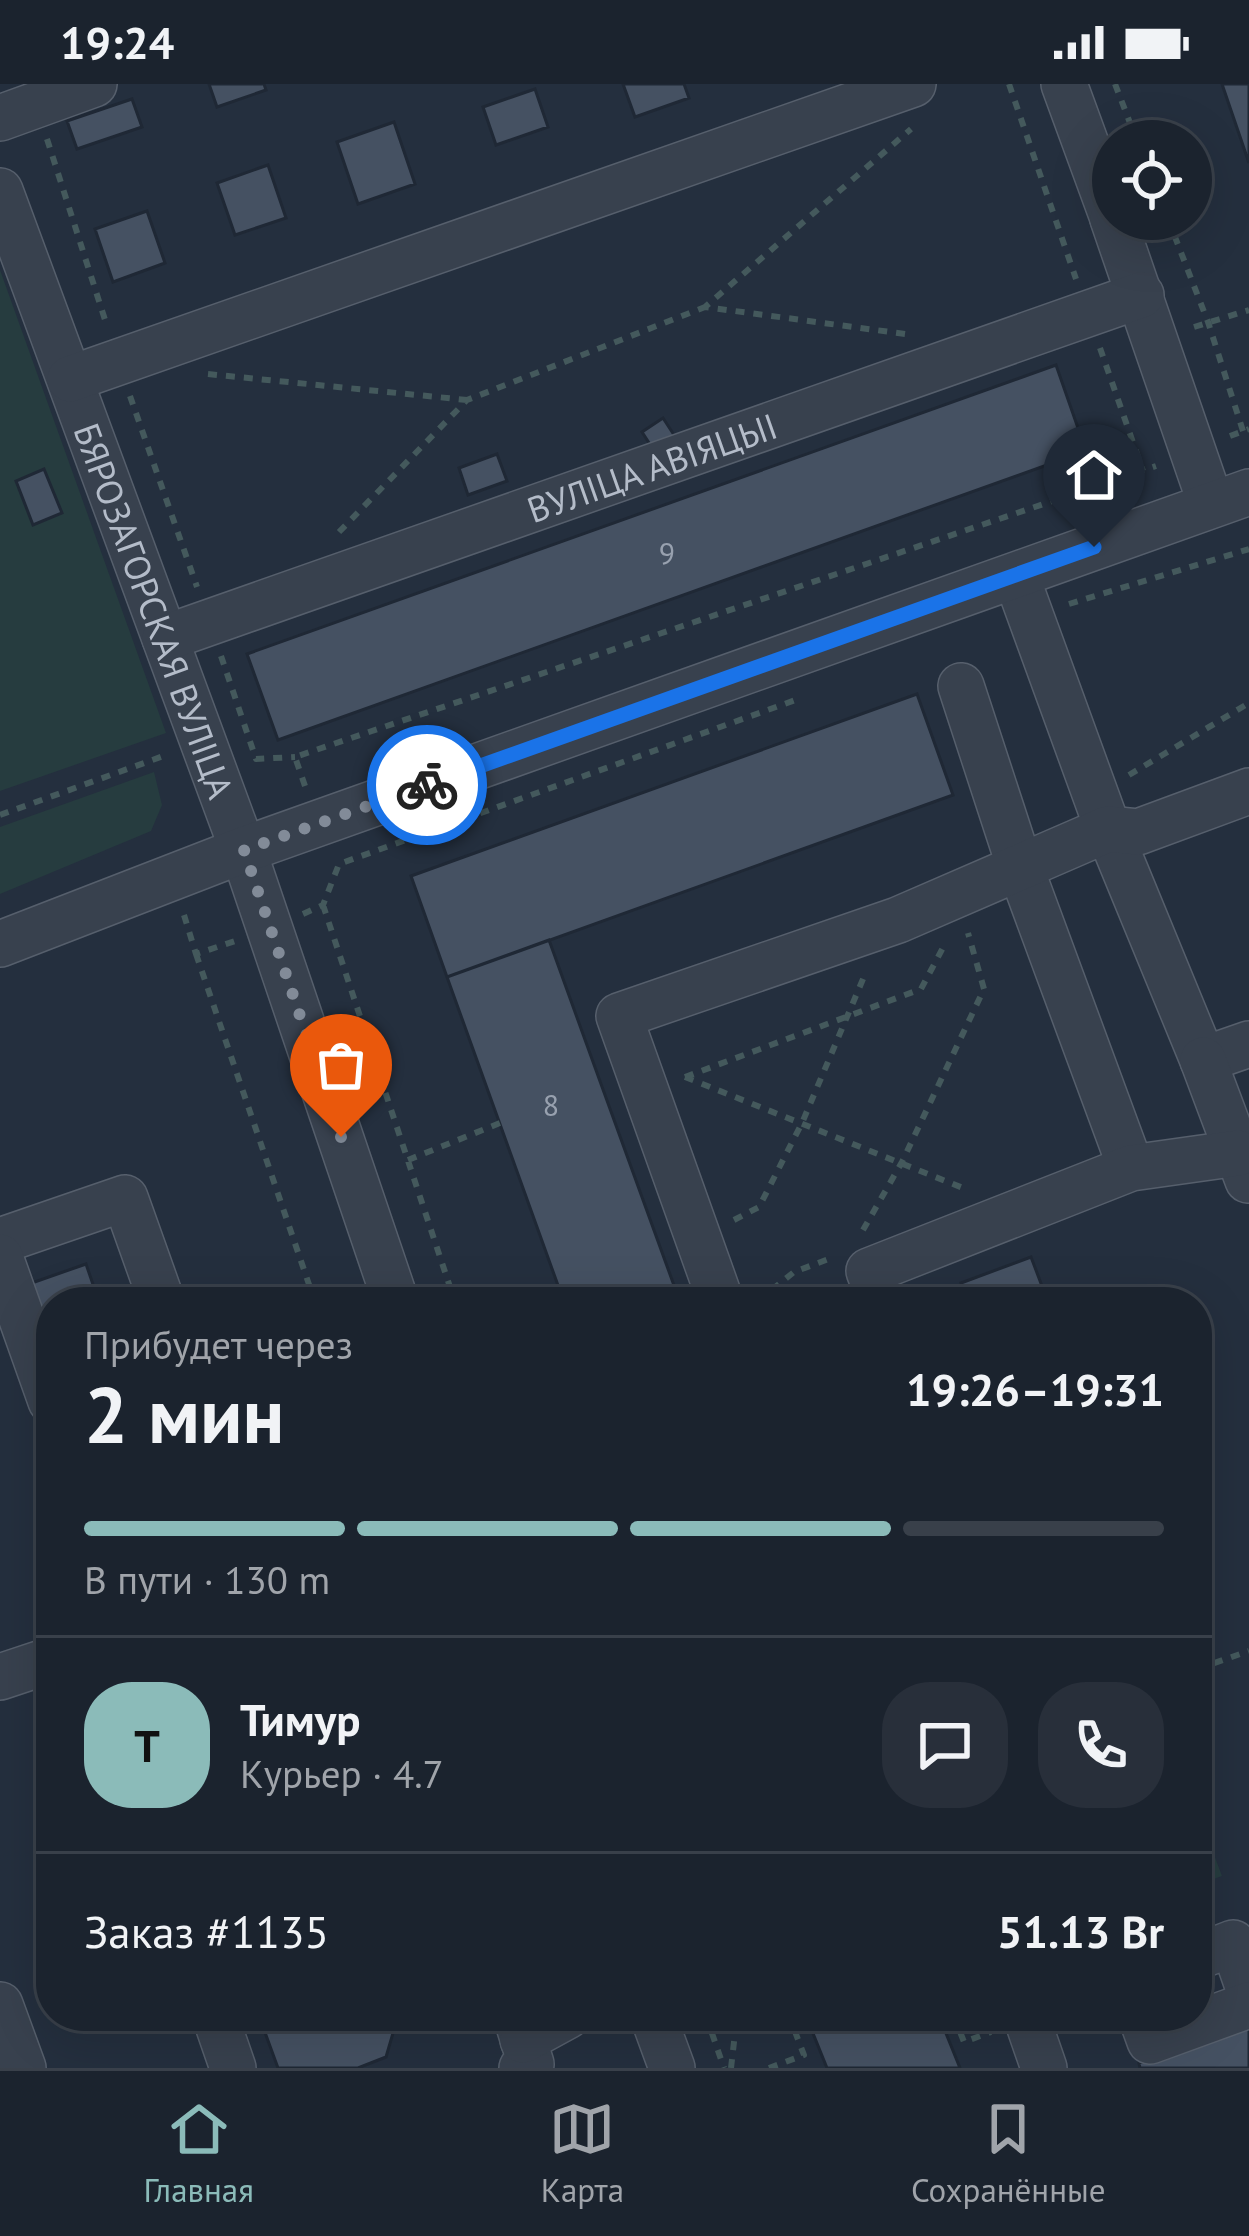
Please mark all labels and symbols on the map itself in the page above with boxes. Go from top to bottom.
street label: ВУЛІЦА АВІЯЦЫІ [521,401,783,532]
street label: БЯРОЗАГОРСКАЯ ВУЛІЦА [64,416,245,805]
pin [1043,424,1145,547]
house number: 9 [659,533,675,572]
courier [367,725,487,845]
pin [290,1014,392,1137]
house number: 8 [543,1085,559,1124]

